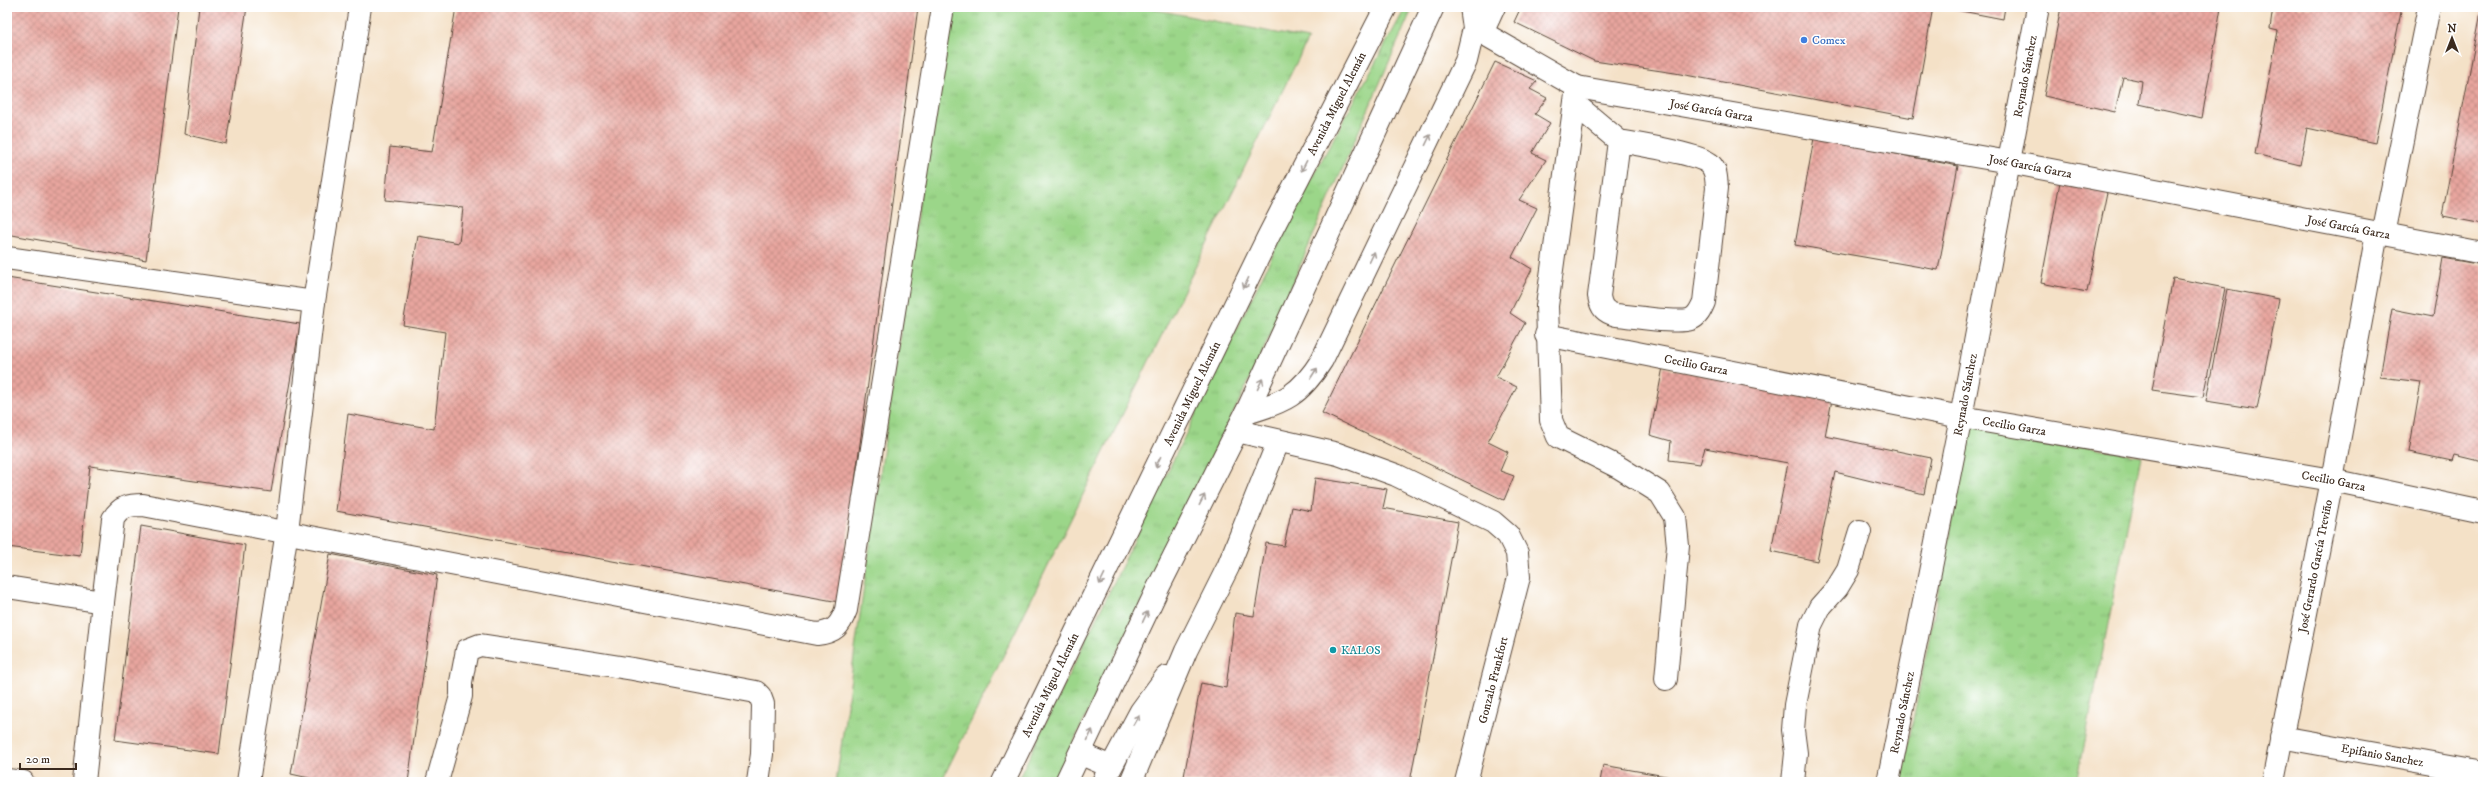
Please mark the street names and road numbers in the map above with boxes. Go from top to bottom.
street label: Reynado Sánchez [2010,34,2041,119]
street label: Avenida Miguel Alemán [1304,49,1370,158]
street label: José García Garza [1667,96,1755,126]
street label: José García Garza [1987,151,2074,182]
street label: José García Garza [2305,212,2392,243]
street label: Avenida Miguel Alemán [1161,338,1224,448]
street label: Cecilio Garza [1663,352,1730,379]
street label: Reynado Sánchez [1950,352,1981,437]
street label: Cecilio Garza [1981,414,2048,439]
street label: Cecilio Garza [2300,468,2368,495]
street label: José Gerardo García Treviño [2295,498,2336,635]
street label: Avenida Miguel Alemán [1019,630,1083,740]
street label: Gonzalo Frankfort [1475,635,1512,725]
street label: Reynado Sánchez [1887,670,1918,755]
street label: Epifanio Sanchez [2340,741,2425,770]

